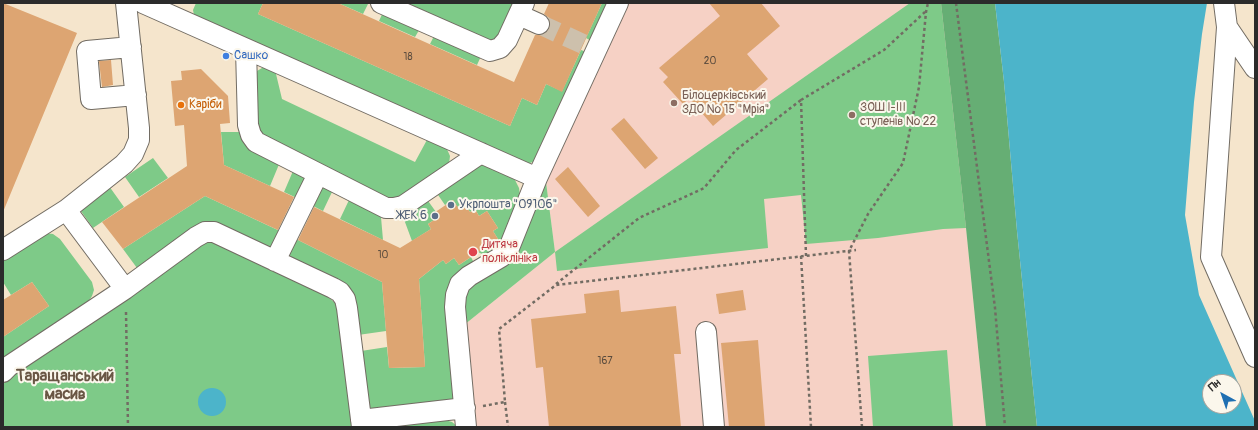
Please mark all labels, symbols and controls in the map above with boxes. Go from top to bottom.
place label: Сашко [234,49,268,63]
marker: Сашко [221,51,231,61]
house number: 18 [404,51,412,63]
house number: 20 [704,55,716,67]
place label: Білоцерківський ЗДО № 15 "Мрія" [682,89,769,117]
place label: Каріби [189,98,222,112]
marker: Білоцерківський ЗДО № 15 "Мрія" [669,98,679,108]
marker: Каріби [176,100,186,110]
place label: ЗОШ І-ІІІ ступенів № 22 [860,101,936,129]
marker: ЗОШ І-ІІІ ступенів № 22 [847,110,857,120]
place label: Укрпошта "09106" [459,198,557,212]
marker: Укрпошта "09106" [446,200,456,210]
place label: ЖЕК 6 [397,209,427,223]
marker: ЖЕК 6 [430,211,440,221]
place label: Дитяча поліклініка [482,238,538,266]
marker: Дитяча поліклініка [467,246,479,258]
house number: 10 [378,249,388,261]
house number: 167 [598,355,612,367]
district label: Таращанський масив [16,367,114,405]
north arrow [1202,374,1242,414]
text: Пн [1206,376,1223,394]

